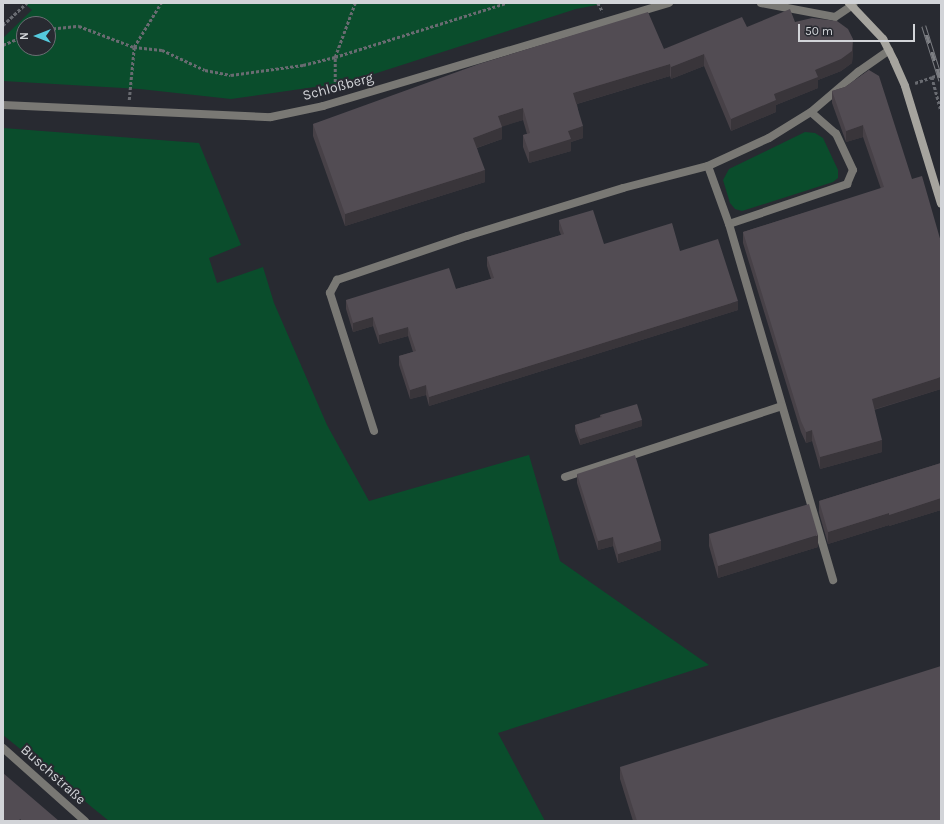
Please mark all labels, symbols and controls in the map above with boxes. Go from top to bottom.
north arrow [16,16,56,56]
scale bar [800,16,917,42]
text: 50 m [805,24,833,38]
text: N [18,32,31,40]
street label: Schloßberg [301,70,375,104]
street label: Buschstraße [17,742,89,808]

